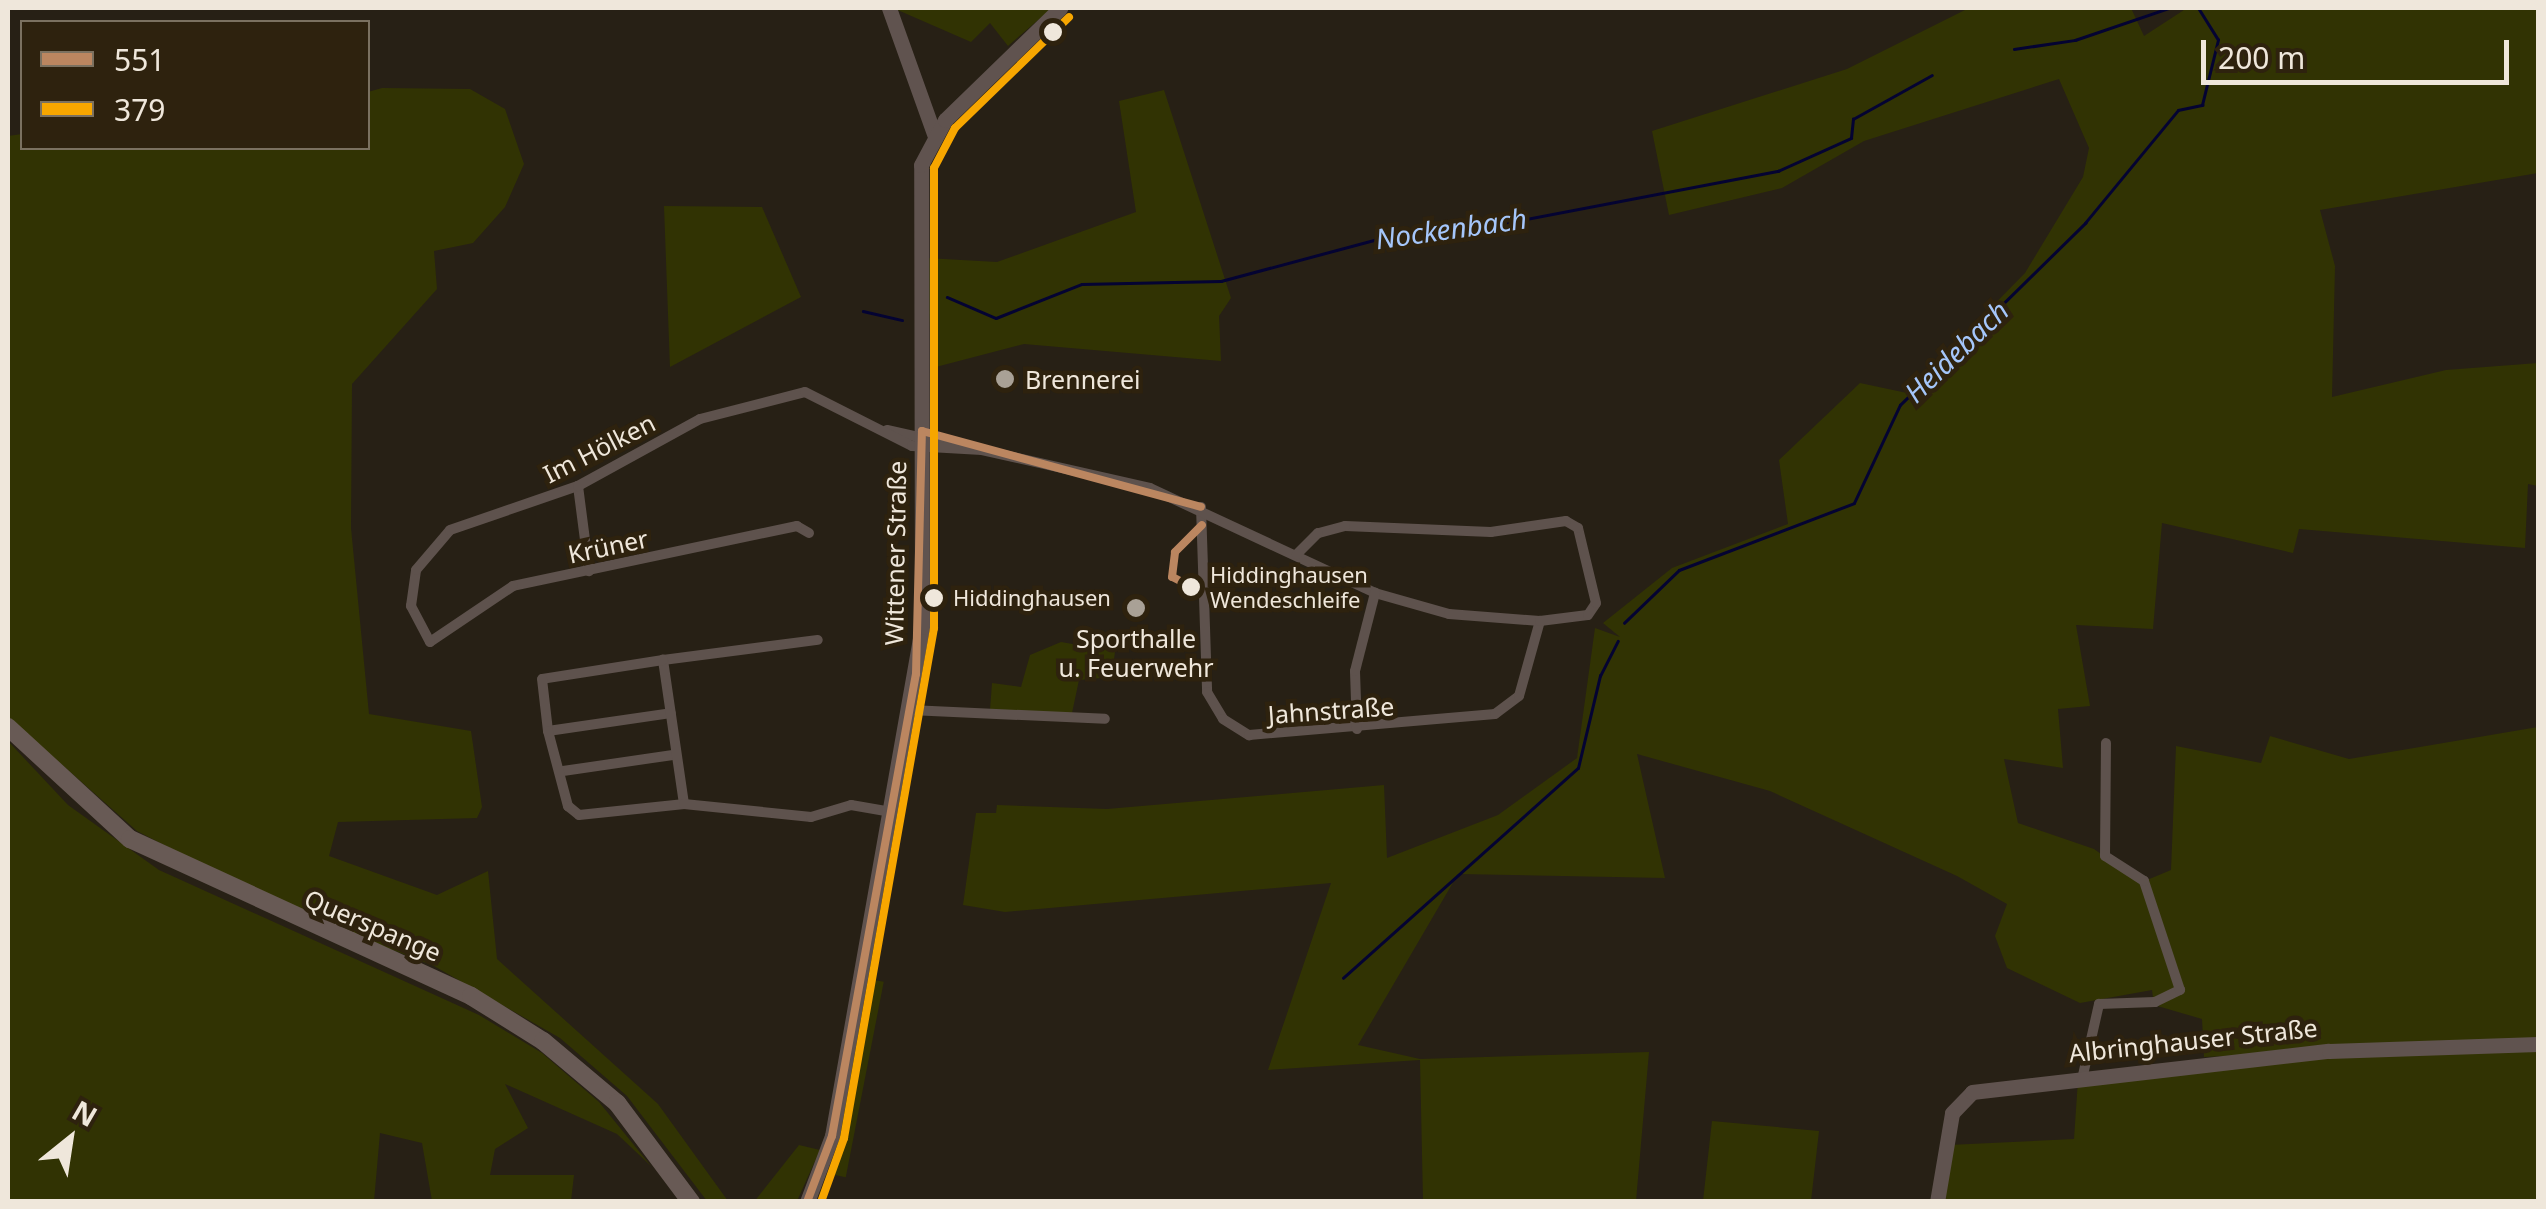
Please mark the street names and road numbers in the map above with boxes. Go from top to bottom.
street label: Im Hölken [538,407,660,489]
street label: Wittener Straße [878,460,912,646]
street label: Krüner [565,523,651,569]
street label: Jahnstraße [1267,691,1395,729]
street label: Querspange [300,883,446,967]
street label: Albringhauser Straße [2067,1012,2319,1068]

